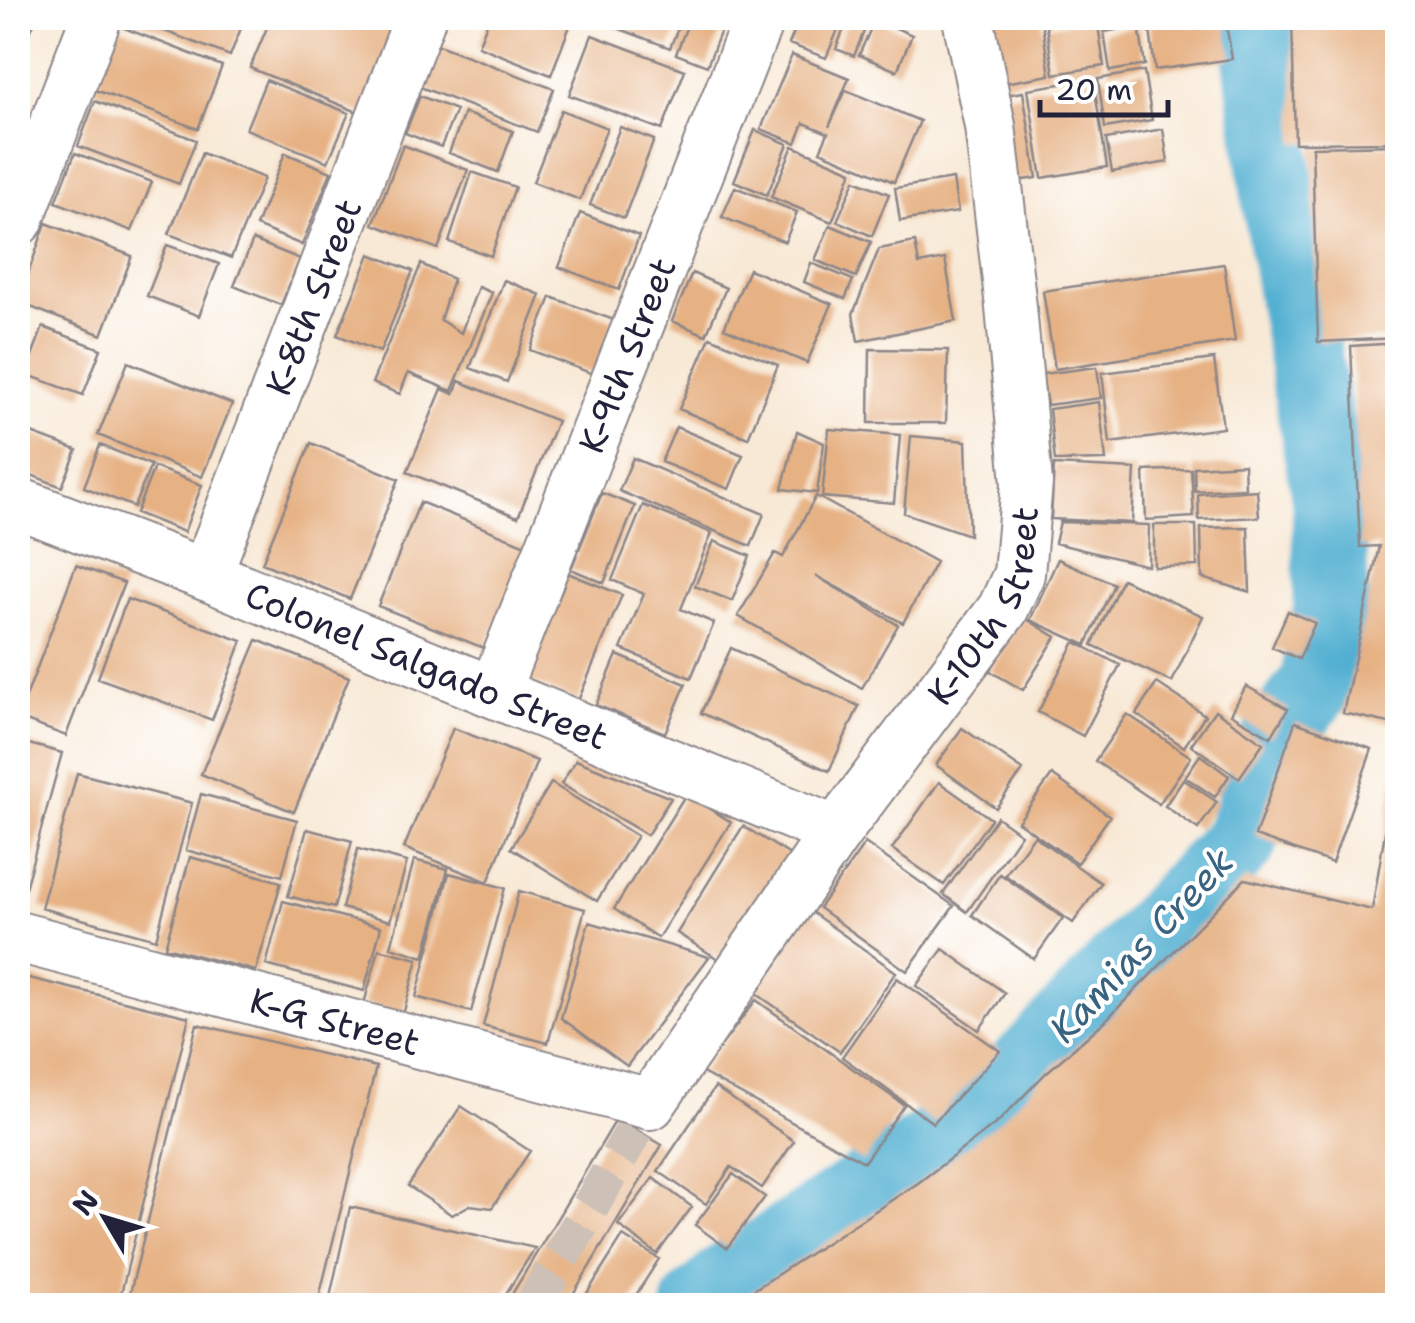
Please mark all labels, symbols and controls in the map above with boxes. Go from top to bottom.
scale bar [1040,55,1168,117]
text: 20 m [1055,69,1132,110]
street label: K-8th Street [254,192,372,402]
street label: K-9th Street [567,251,686,460]
street label: K-10th Street [916,505,1048,714]
street label: Colonel Salgado Street [239,570,615,760]
water label: Kamias Creek [1037,836,1245,1053]
street label: K-G Street [245,976,425,1066]
north arrow [55,1168,155,1268]
text: N [63,1182,107,1223]

